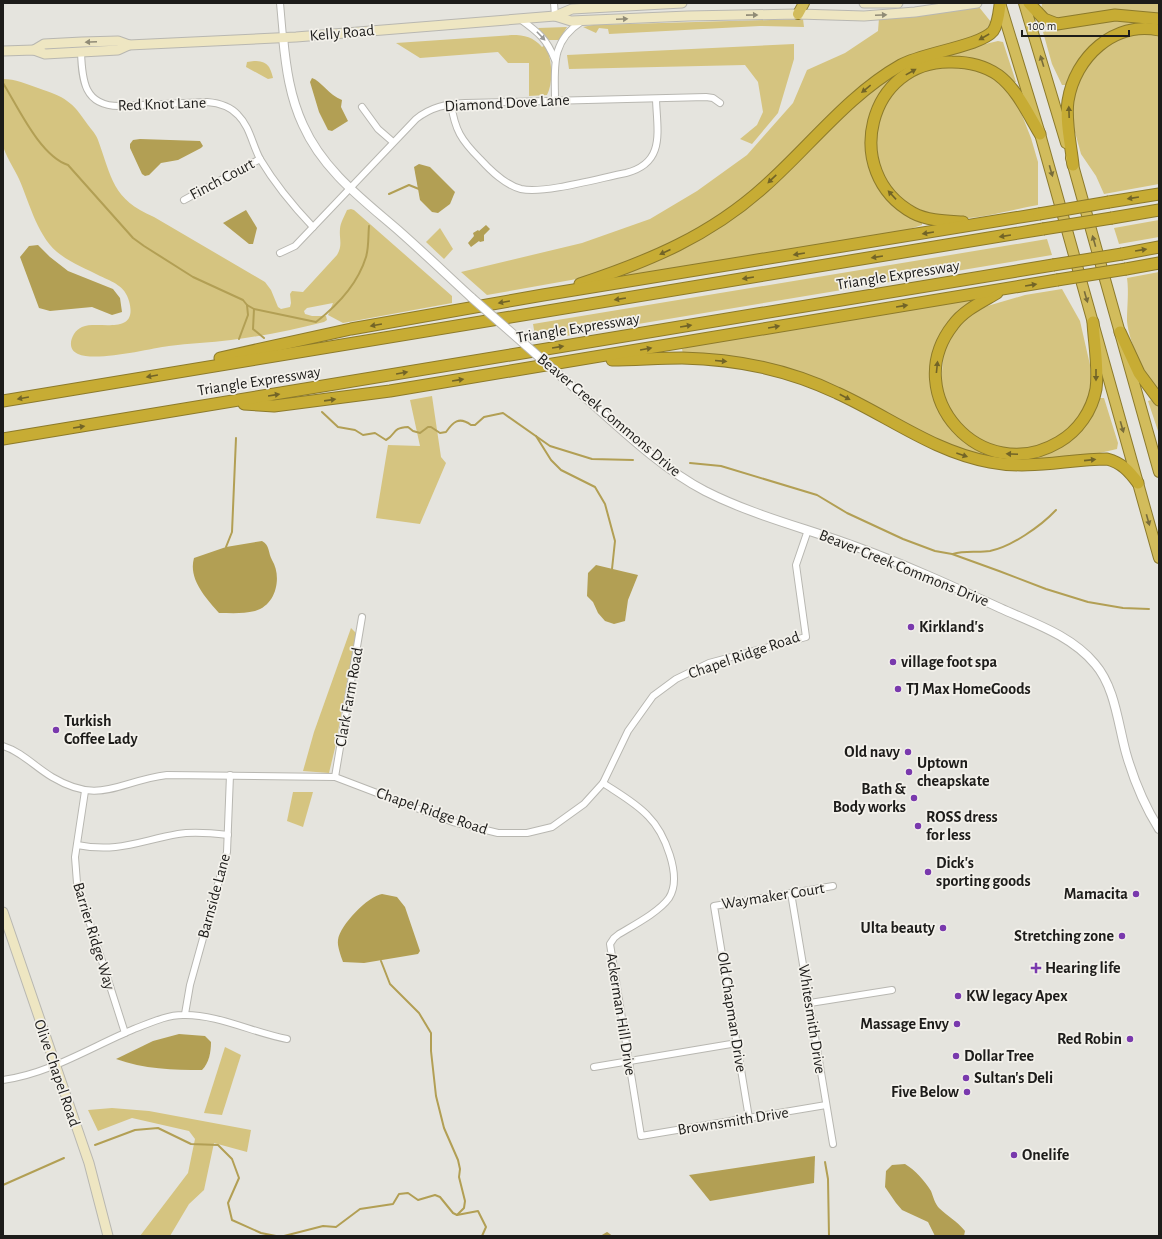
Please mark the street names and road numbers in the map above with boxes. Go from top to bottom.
street label: Kelly Road [309,22,375,45]
street label: Diamond Dove Lane [444,92,570,114]
street label: Red Knot Lane [117,94,207,114]
street label: Finch Court [187,155,257,203]
street label: Triangle Expressway [835,257,961,294]
street label: Triangle Expressway [515,310,641,347]
street label: Beaver Creek Commons Drive [534,351,684,479]
street label: Triangle Expressway [196,363,322,400]
street label: Beaver Creek Commons Drive [817,527,991,609]
street label: Chapel Ridge Road [686,628,802,682]
street label: Clark Farm Road [332,646,366,748]
street label: Chapel Ridge Road [374,784,490,838]
street label: Barnside Lane [195,852,233,940]
street label: Barrier Ridge Way [69,880,118,992]
street label: Waymaker Court [720,880,826,913]
street label: Ackerman Hill Drive [603,951,639,1077]
street label: Old Chapman Drive [715,951,749,1073]
street label: Whitesmith Drive [795,963,829,1075]
street label: Olive Chapel Road [31,1017,83,1129]
street label: Brownsmith Drive [676,1104,790,1138]

